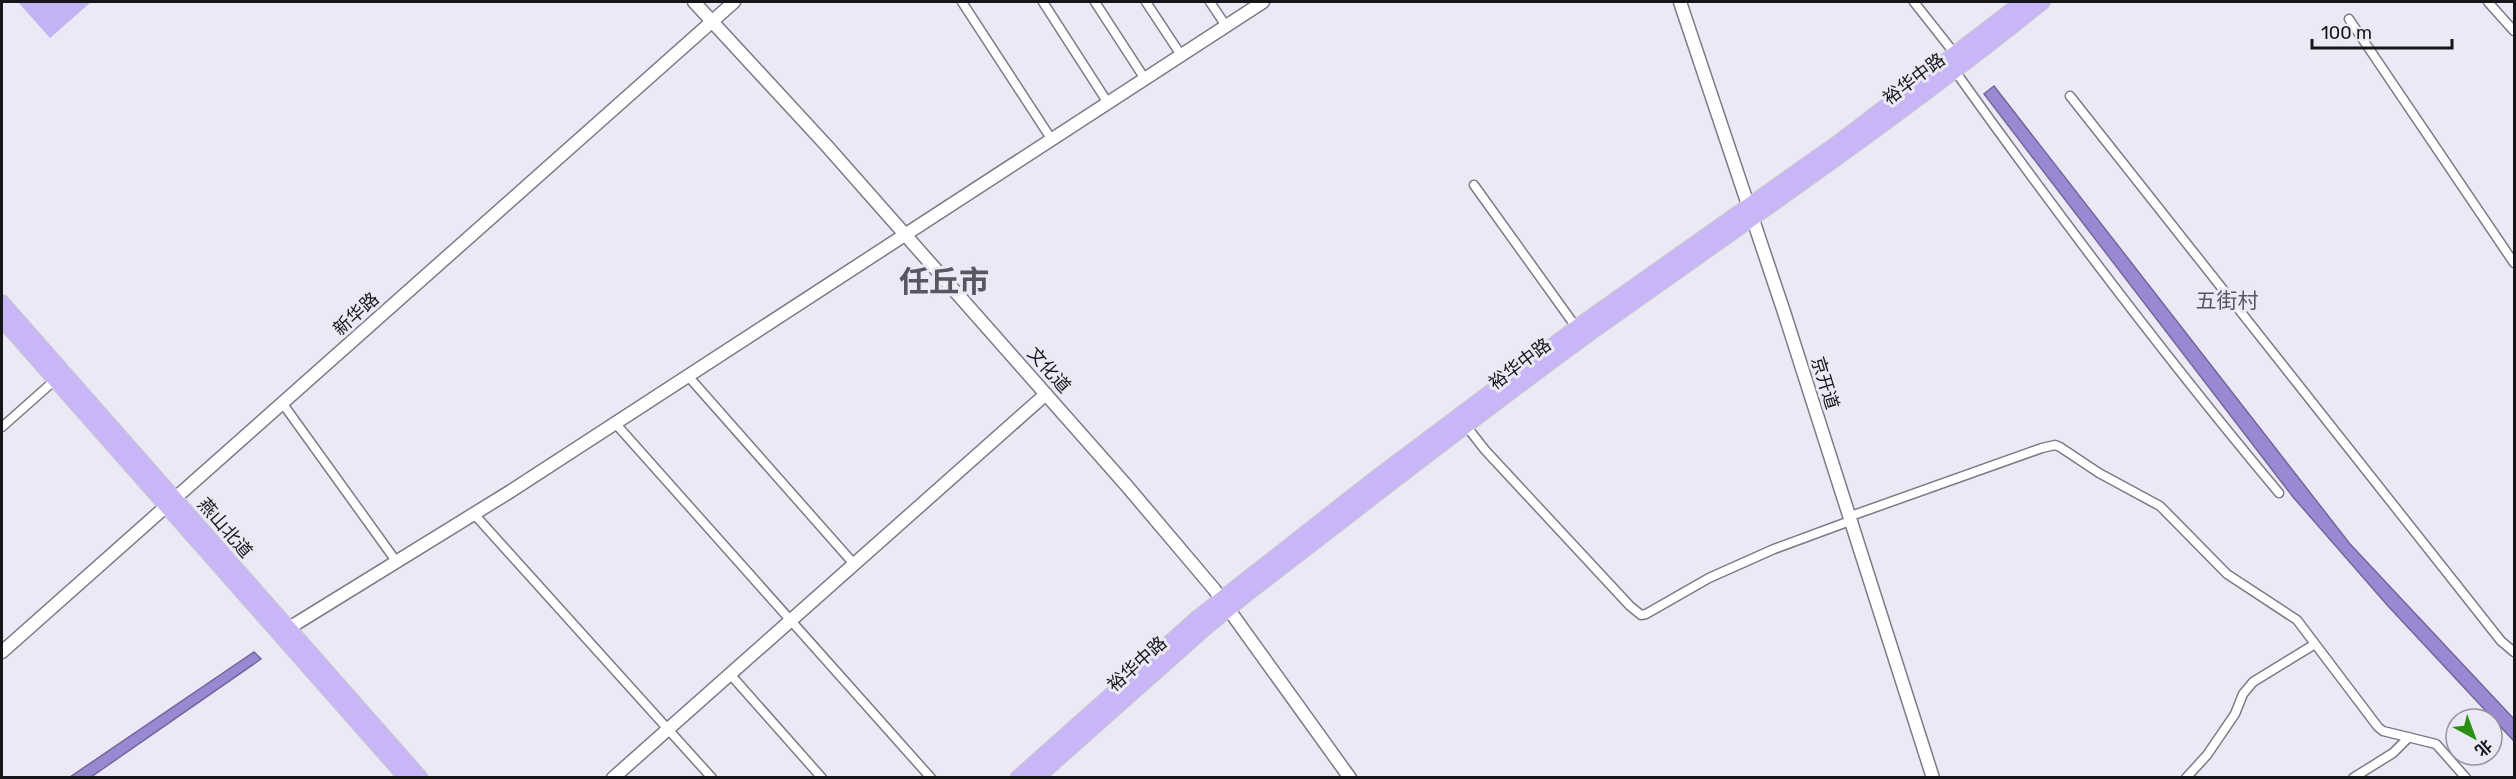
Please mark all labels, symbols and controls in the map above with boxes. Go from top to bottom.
scale bar [2312,12,2452,50]
text: 100 m [2321,22,2372,44]
street label: 裕华中路 [1879,49,1949,109]
district label: 任丘市 [899,264,989,300]
street label: 新华路 [329,288,383,340]
district label: 五街村 [2196,288,2259,313]
street label: 裕华中路 [1485,334,1555,394]
street label: 文化道 [1023,343,1075,397]
street label: 京开道 [1807,354,1843,412]
street label: 燕山北道 [193,494,257,562]
street label: 裕华中路 [1103,632,1171,696]
north arrow [2444,707,2504,767]
text: 北 [2471,736,2496,760]

